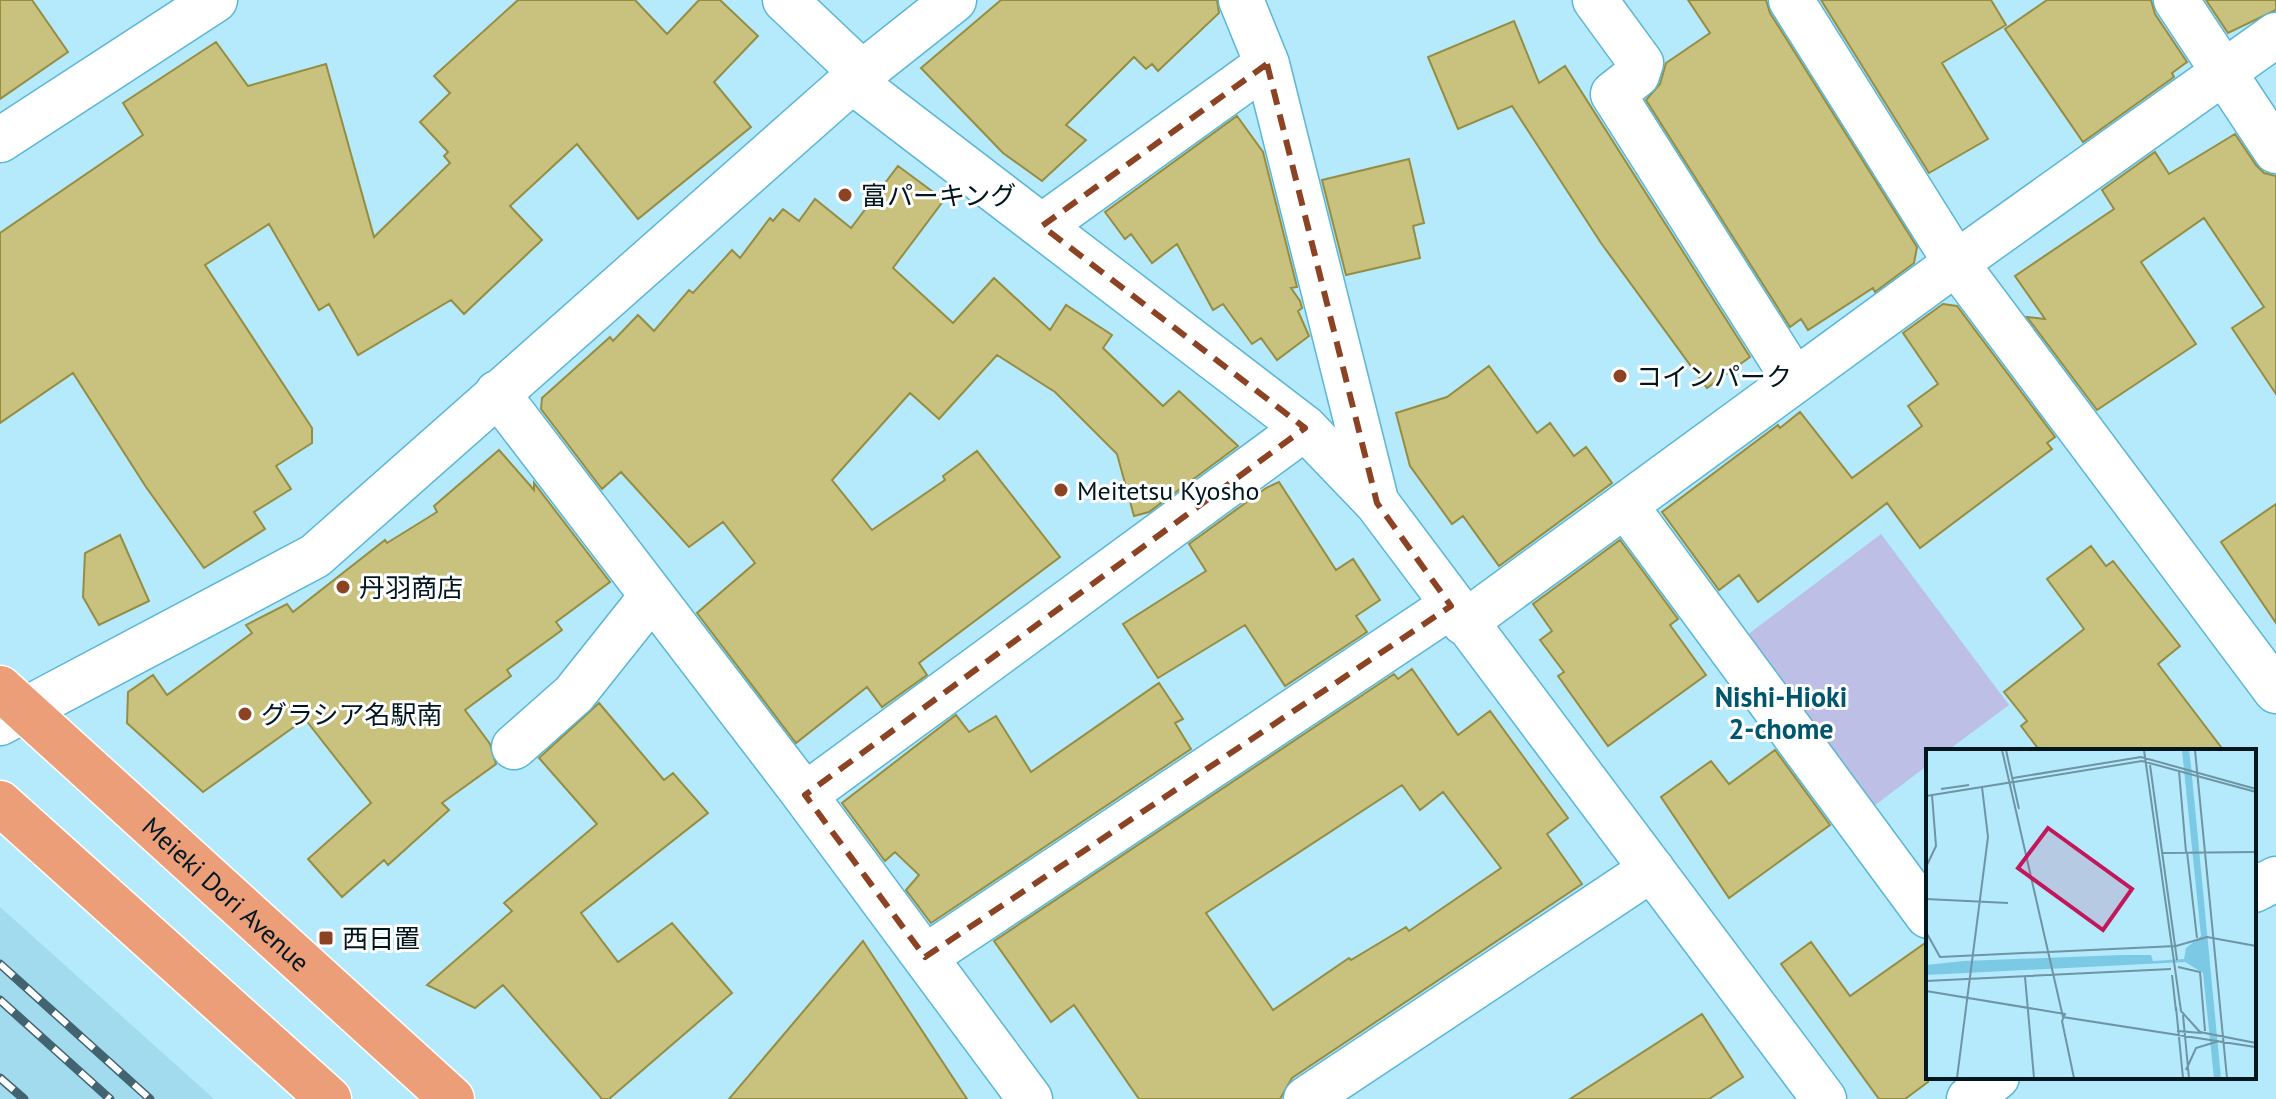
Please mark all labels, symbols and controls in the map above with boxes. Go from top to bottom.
place label: 富パーキング [861,179,1016,212]
marker: 富パーキング [836,186,854,204]
place label: コインパーク [1636,360,1792,393]
marker: コインパーク [1611,367,1629,385]
place label: Meitetsu Kyosho [1077,474,1260,507]
marker: Meitetsu Kyosho [1052,481,1070,499]
place label: 丹羽商店 [359,571,463,604]
marker: 丹羽商店 [334,578,352,596]
district label: Nishi-Hioki 2-chome [1715,678,1847,747]
place label: グラシア名駅南 [261,698,442,731]
marker: グラシア名駅南 [236,705,254,723]
inset map [1926,749,2256,1079]
street label: Meieki Dori Avenue [136,809,317,978]
place label: 西日置 [342,922,420,955]
marker: 西日置 [317,929,335,947]

